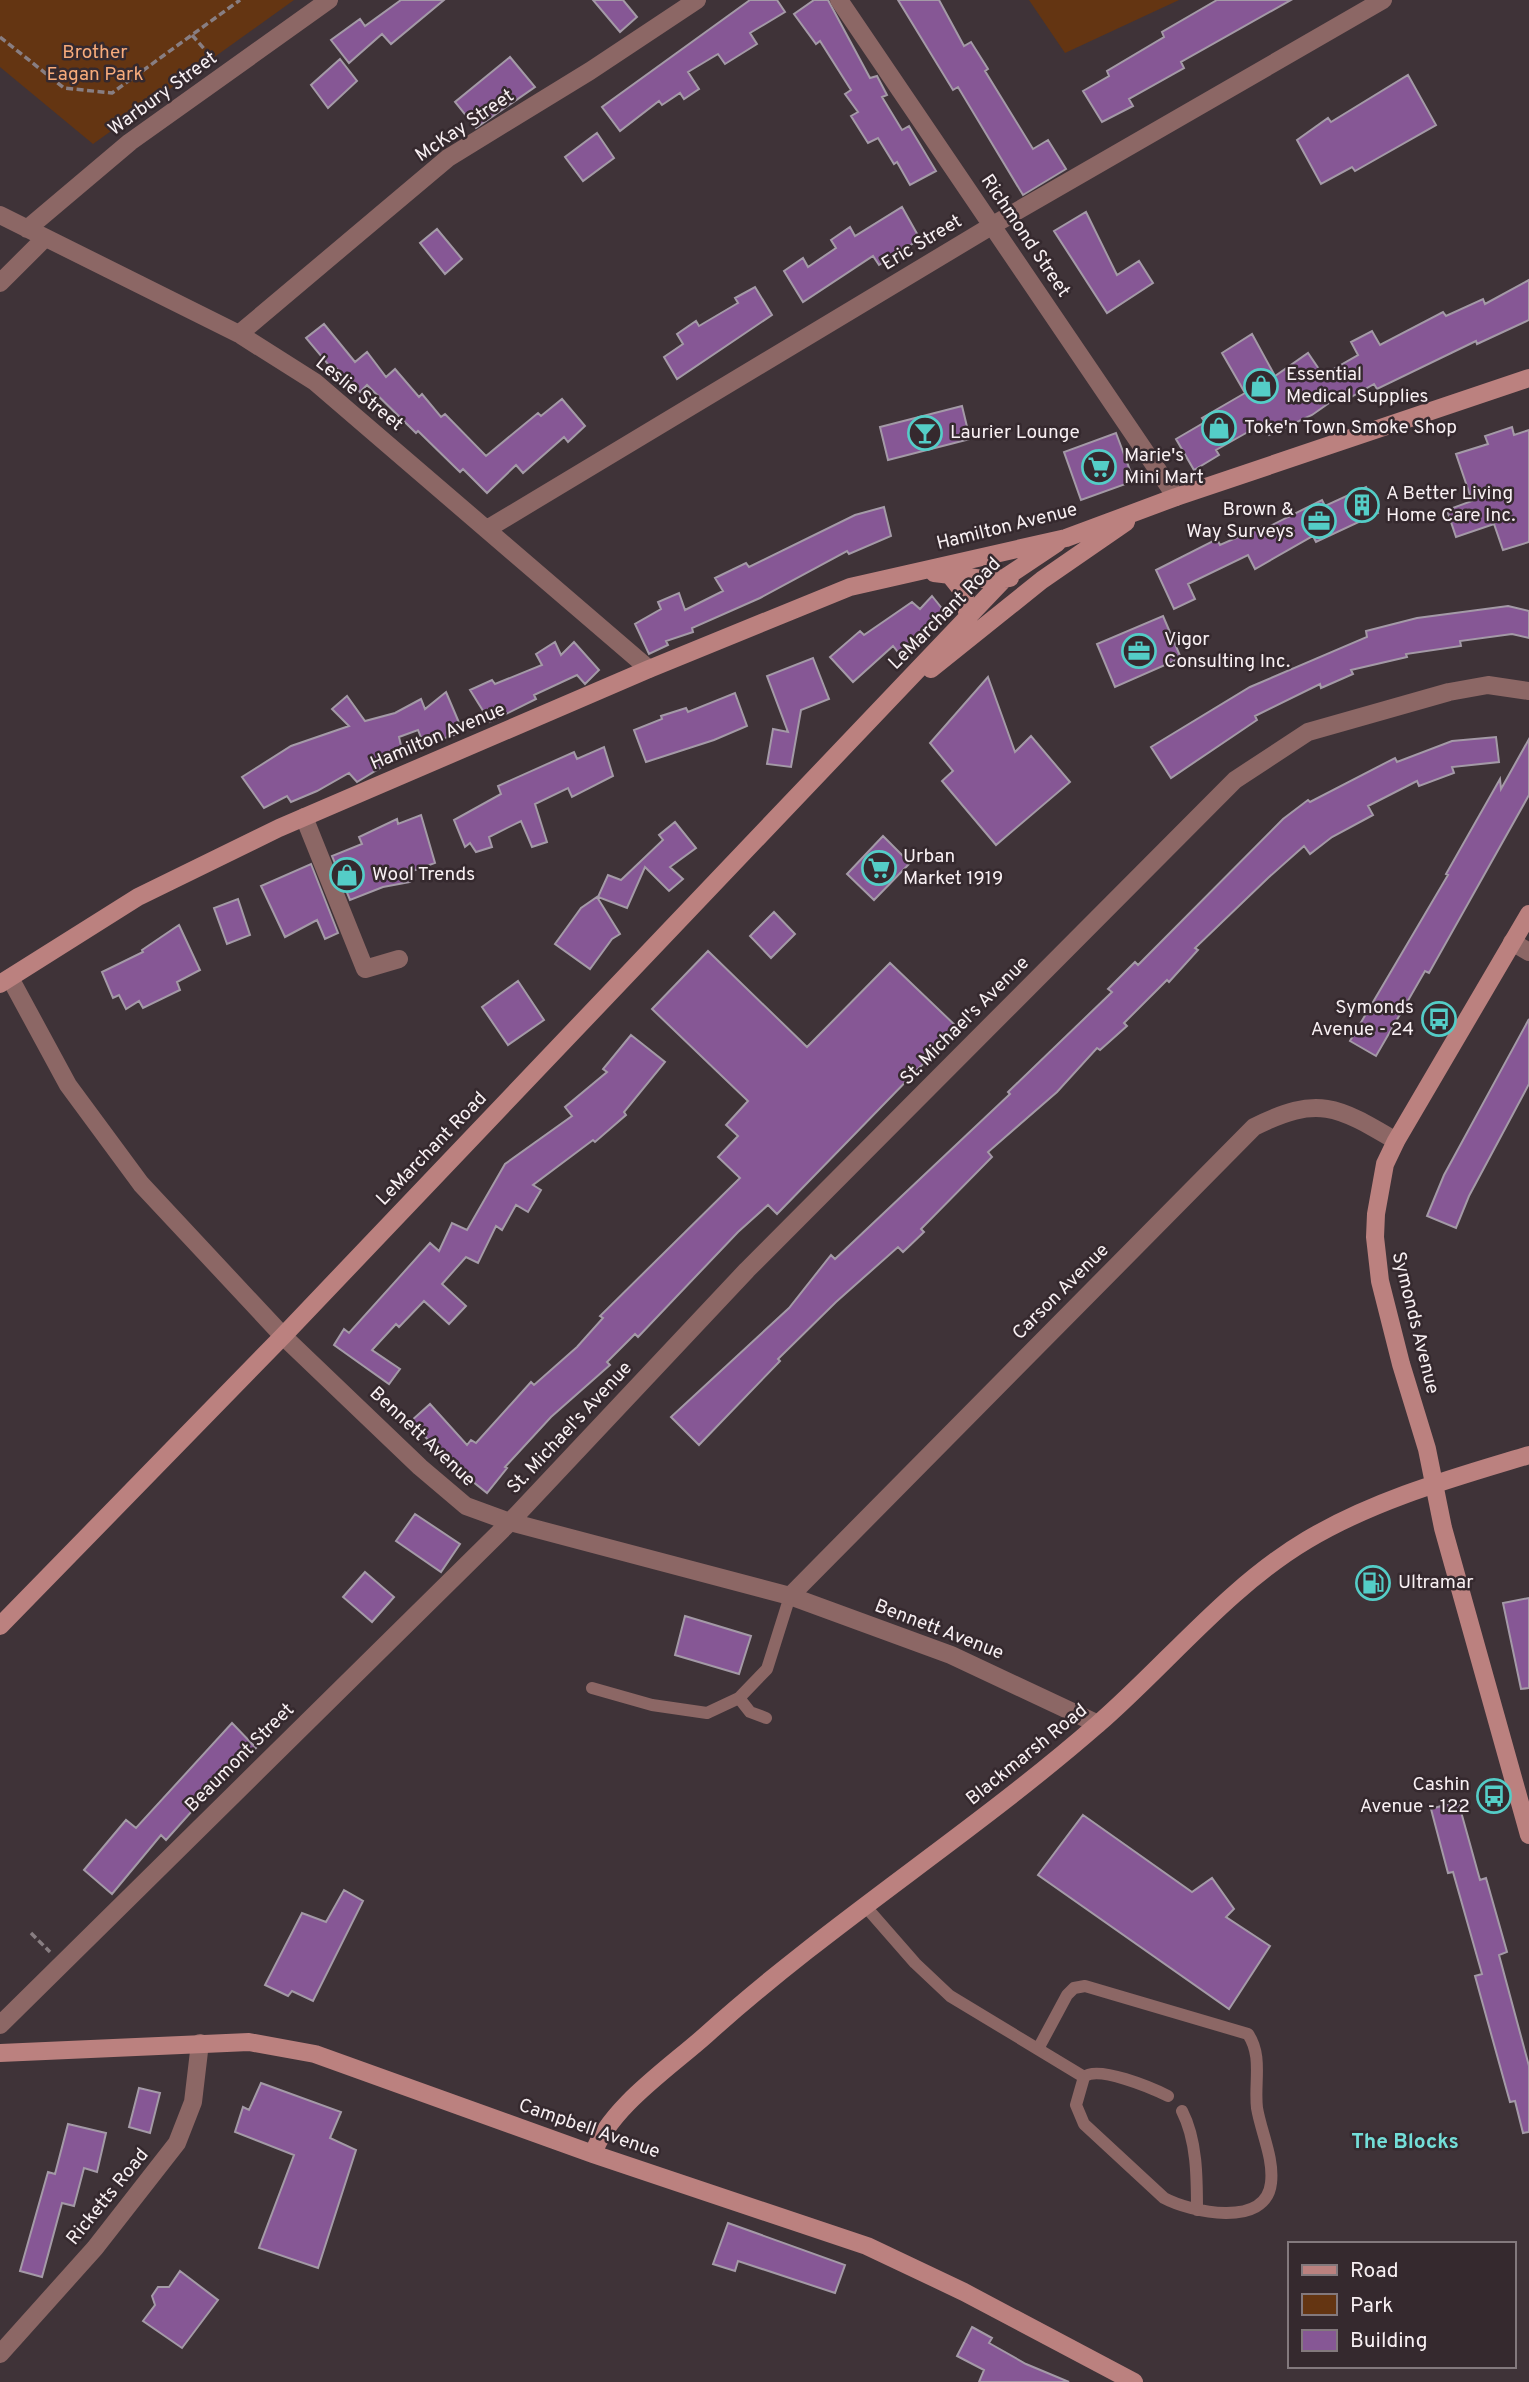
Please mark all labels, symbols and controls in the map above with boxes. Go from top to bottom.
park label: Brother Eagan Park [46,41,144,87]
street label: Warbury Street [104,46,222,142]
street label: McKay Street [411,84,519,168]
street label: Richmond Street [975,170,1075,302]
street label: Eric Street [877,210,967,276]
street label: Leslie Street [310,351,408,437]
place label: Essential Medical Supplies [1286,363,1428,409]
shop icon: Essential Medical Supplies [1242,367,1280,405]
shop icon: Toke'n Town Smoke Shop [1200,409,1238,447]
bar icon: Laurier Lounge [906,414,944,452]
place label: Toke'n Town Smoke Shop [1244,416,1457,440]
place label: Laurier Lounge [950,421,1080,445]
place label: Marie's Mini Mart [1124,444,1204,490]
supermarket icon: Marie's Mini Mart [1080,448,1118,486]
place label: A Better Living Home Care Inc. [1386,482,1515,528]
building icon: A Better Living Home Care Inc. [1343,486,1381,524]
street label: Hamilton Avenue [934,498,1080,556]
place label: Brown & Way Surveys [1186,498,1294,544]
office icon: Brown & Way Surveys [1300,502,1338,540]
street label: LeMarchant Road [884,553,1006,675]
place label: Vigor Consulting Inc. [1164,628,1290,674]
office icon: Vigor Consulting Inc. [1120,632,1158,670]
street label: Hamilton Avenue [367,698,509,776]
place label: Urban Market 1919 [903,845,1003,891]
supermarket icon: Urban Market 1919 [860,849,898,887]
shop icon: Wool Trends [328,856,366,894]
place label: Wool Trends [372,863,475,887]
street label: St. Michael's Avenue [895,951,1035,1091]
place label: Symonds Avenue - 24 [1311,996,1414,1042]
bus stop icon: Symonds Avenue - 24 [1420,1000,1458,1038]
street label: LeMarchant Road [372,1087,492,1211]
street label: Carson Avenue [1008,1239,1114,1345]
street label: Symonds Avenue [1386,1249,1444,1397]
street label: St. Michael's Avenue [502,1357,638,1499]
street label: Bennett Avenue [364,1382,480,1492]
fuel station icon: Ultramar [1354,1564,1392,1602]
place label: Ultramar [1398,1571,1474,1595]
street label: Bennett Avenue [871,1594,1007,1666]
street label: Beaumont Street [180,1698,300,1818]
street label: Blackmarsh Road [961,1699,1093,1811]
place label: Cashin Avenue - 122 [1360,1773,1470,1819]
bus stop icon: Cashin Avenue - 122 [1475,1777,1513,1815]
street label: Campbell Avenue [515,2094,663,2164]
district label: The Blocks [1351,2129,1459,2156]
street label: Ricketts Road [62,2144,154,2250]
legend [1288,2242,1515,2368]
text: Road [1350,2258,1399,2285]
text: Park [1350,2293,1393,2320]
text: Building [1350,2328,1428,2355]

